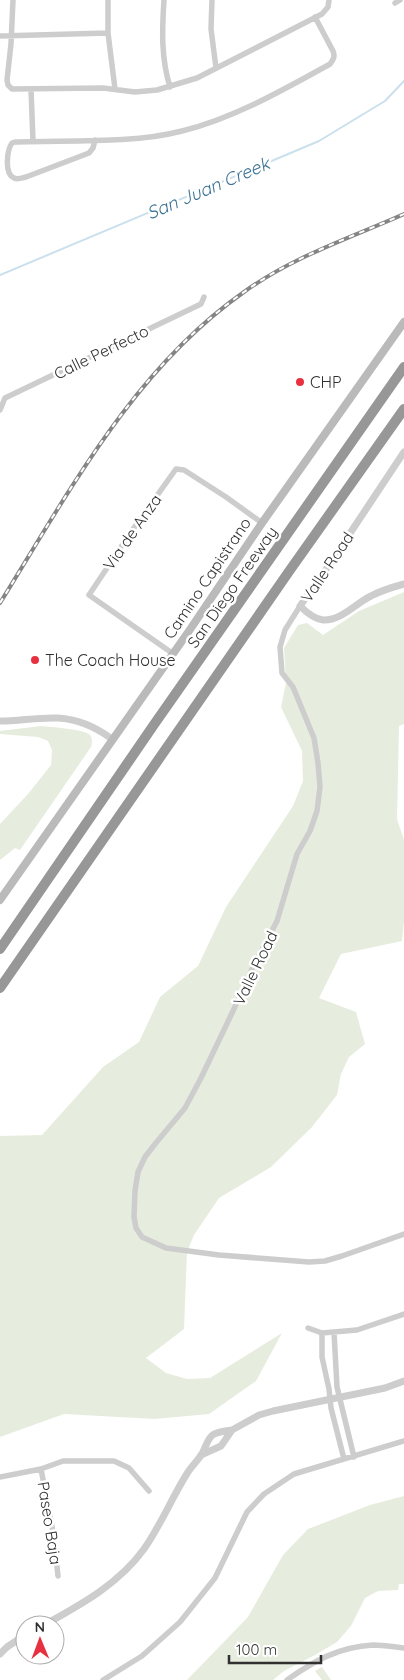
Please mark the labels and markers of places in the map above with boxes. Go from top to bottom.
place label: CHP [310,372,342,392]
marker: CHP [294,376,306,388]
place label: The Coach House [45,650,176,670]
marker: The Coach House [29,654,41,666]

